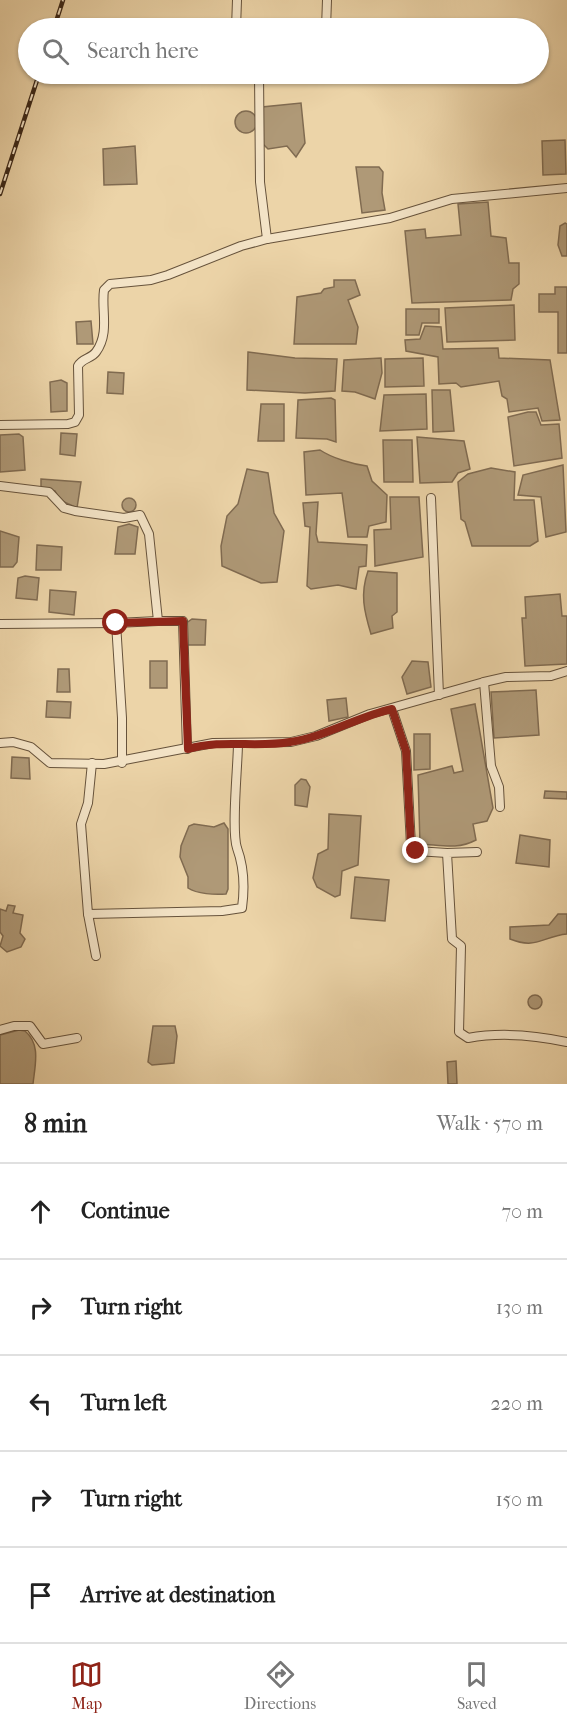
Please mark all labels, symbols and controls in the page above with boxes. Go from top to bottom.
search box [18,18,549,84]
icon: search [39,35,72,68]
text: Search here [87,38,199,64]
route start [102,609,128,635]
route end [402,837,428,863]
text: 8 min [24,1108,87,1139]
text: Walk · 570 m [437,1112,543,1135]
icon: ahead [24,1195,57,1228]
text: Continue [81,1198,170,1224]
text: 70 m [501,1200,543,1223]
icon: right [24,1291,57,1324]
text: Turn right [81,1294,182,1320]
text: 130 m [496,1296,543,1319]
icon: left [24,1387,57,1420]
text: Turn left [81,1390,167,1416]
text: 220 m [490,1392,543,1415]
icon: right [24,1483,57,1516]
text: Turn right [81,1486,182,1512]
text: 150 m [495,1488,543,1511]
icon: arrive [24,1579,57,1612]
text: Arrive at destination [81,1582,275,1608]
tab: Map [70,1658,103,1713]
tab: Directions [244,1658,316,1713]
tab: Saved [457,1658,497,1713]

